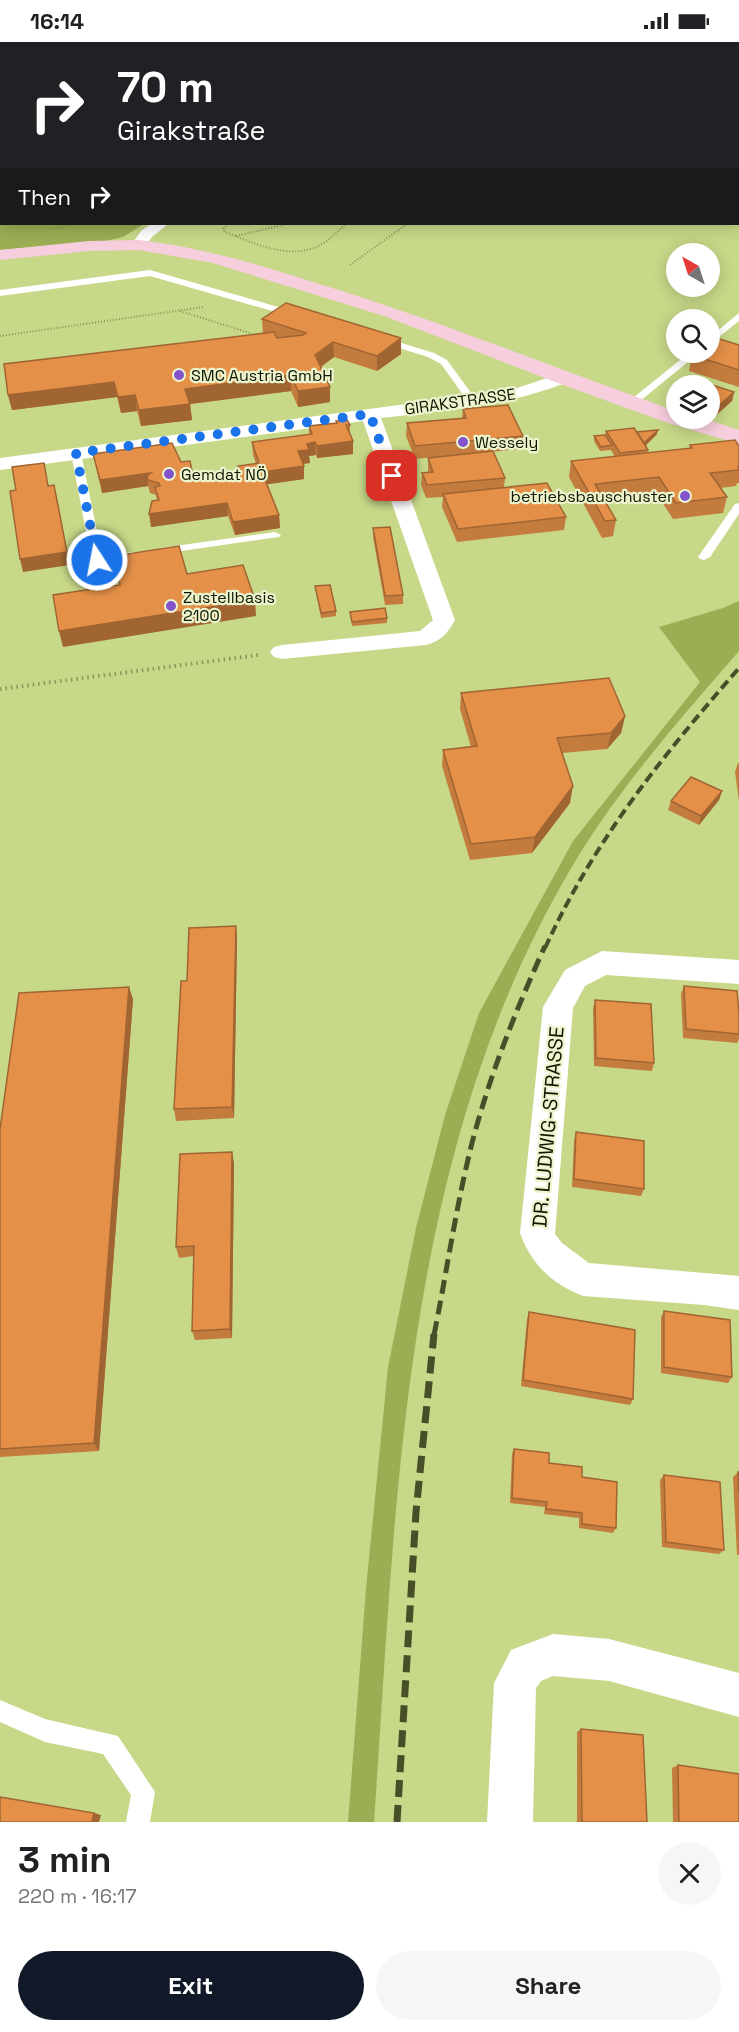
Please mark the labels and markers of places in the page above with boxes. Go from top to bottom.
place label: SMC Austria GmbH [191,365,333,386]
marker: SMC Austria GmbH [172,368,186,382]
place label: Wessely [475,432,538,453]
marker: Wessely [456,435,470,449]
pin [366,450,417,501]
place label: Gemdat NÖ [181,464,267,485]
marker: Gemdat NÖ [162,467,176,481]
place label: betriebsbauschuster [511,486,673,507]
marker: betriebsbauschuster [678,489,692,503]
place label: Zustellbasis 2100 [183,587,275,626]
marker: Zustellbasis 2100 [164,599,178,613]

